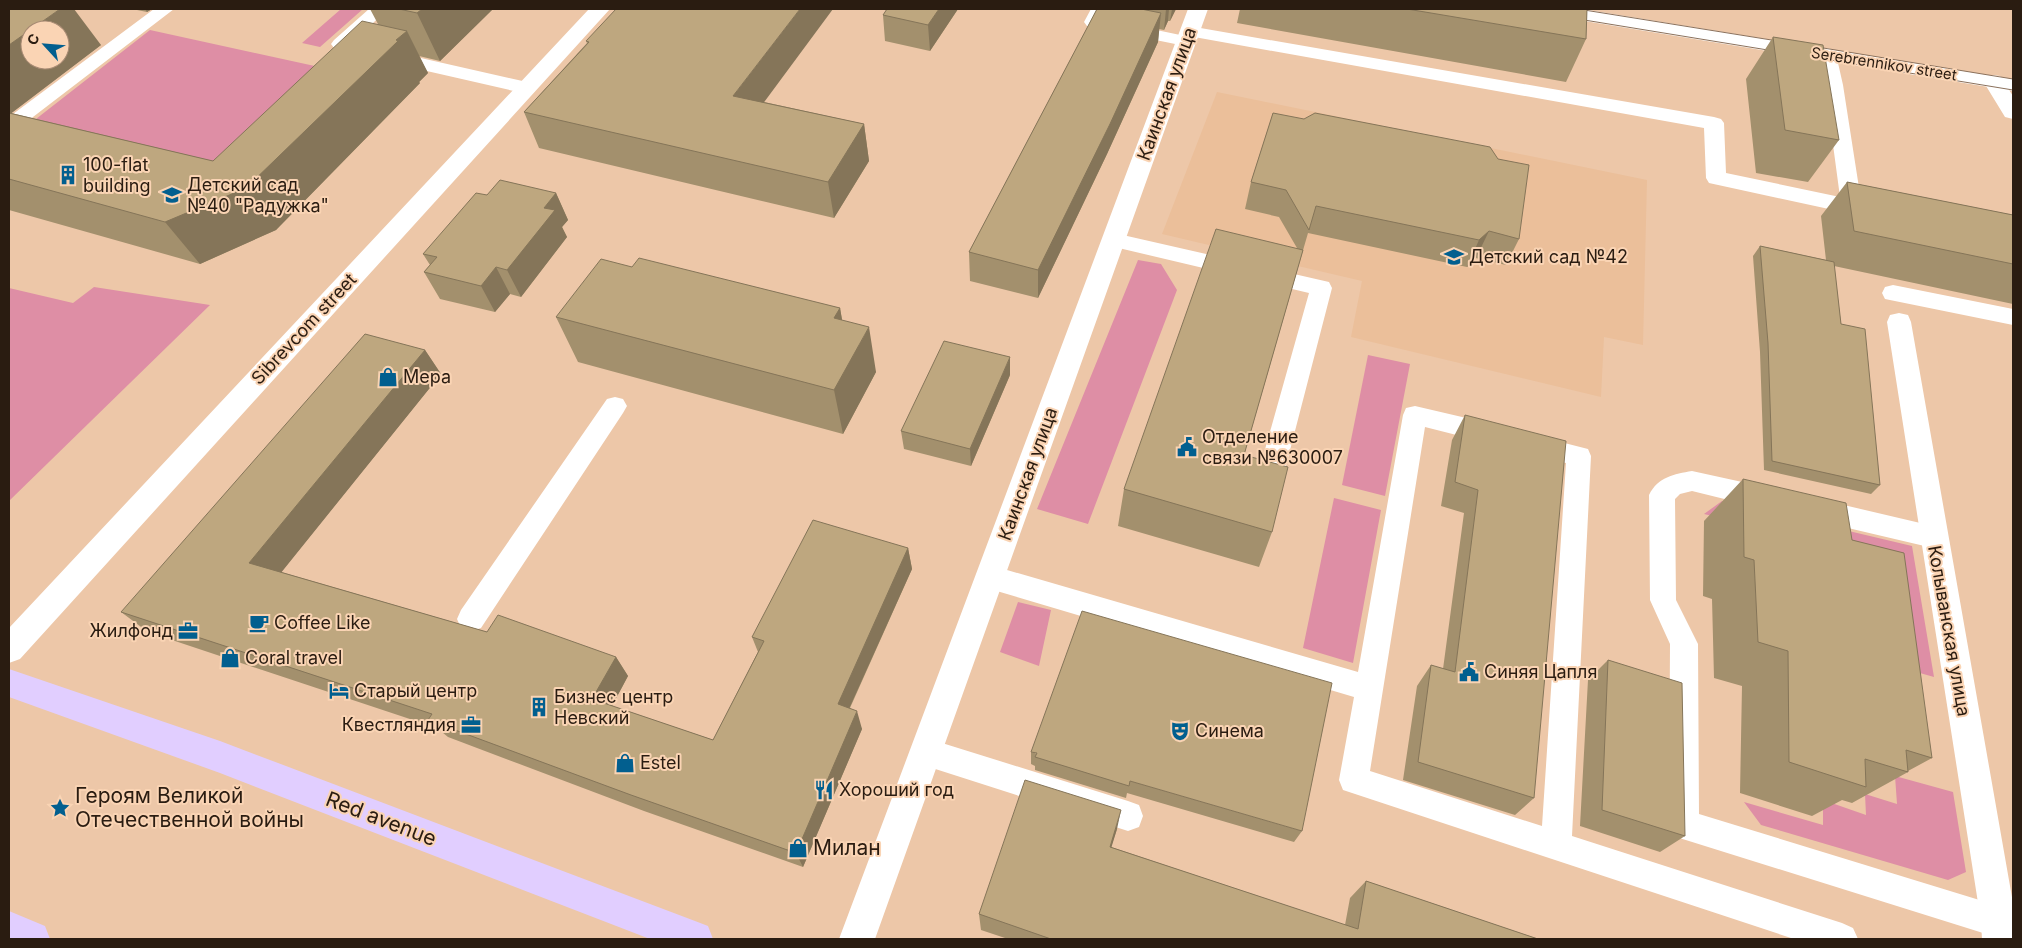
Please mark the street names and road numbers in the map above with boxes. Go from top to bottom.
street label: Каинская улица [1133,25,1200,163]
street label: Serebrennikov street [1810,43,1958,84]
street label: Sibrevcom street [247,269,360,388]
street label: Каинская улица [994,405,1061,543]
street label: Колыванская улица [1924,544,1975,718]
street label: Red avenue [322,786,440,851]

